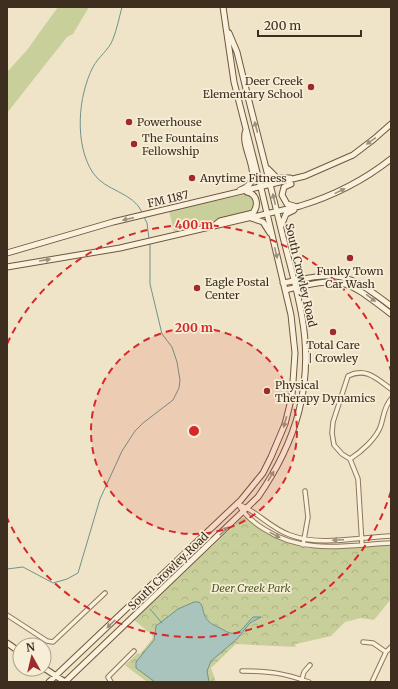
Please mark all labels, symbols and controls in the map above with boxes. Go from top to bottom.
scale bar [258,12,361,38]
text: 200 m [264,18,301,33]
place label: Deer Creek Elementary School [203,74,304,101]
marker: Deer Creek Elementary School [306,82,316,92]
place label: Powerhouse [137,115,202,129]
marker: Powerhouse [124,117,134,127]
one-way arrow [252,120,258,133]
place label: The Fountains Fellowship [142,131,219,158]
one-way arrow [366,137,377,145]
marker: The Fountains Fellowship [129,139,139,149]
place label: Anytime Fitness [199,171,287,185]
marker: Anytime Fitness [187,173,197,183]
street label: FM 1187 [146,187,190,211]
one-way arrow [335,188,346,194]
one-way arrow [271,192,277,204]
one-way arrow [121,216,134,222]
text: 400 m [175,217,213,232]
street label: South Crowley Road [282,222,320,329]
one-way arrow [274,247,280,259]
marker: Funky Town Car Wash [345,253,355,263]
one-way arrow [39,257,51,263]
place label: Funky Town Car Wash [316,264,384,291]
place label: Eagle Postal Center [205,275,270,302]
marker: Eagle Postal Center [192,283,202,293]
one-way arrow [365,294,376,303]
text: 200 m [175,320,213,335]
marker: Total Care | Crowley [328,327,338,337]
place label: Total Care | Crowley [306,338,360,365]
place label: Physical Therapy Dynamics [275,378,375,405]
marker: Physical Therapy Dynamics [262,386,272,396]
one-way arrow [282,416,288,428]
centre of rings [187,424,201,438]
one-way arrow [268,470,275,482]
one-way arrow [219,526,229,536]
street label: South Crowley Road [125,529,211,613]
one-way arrow [269,532,280,538]
one-way arrow [332,536,344,543]
park label: Deer Creek Park [211,581,290,595]
one-way arrow [106,619,116,628]
north arrow [12,637,52,677]
text: N [25,640,36,655]

